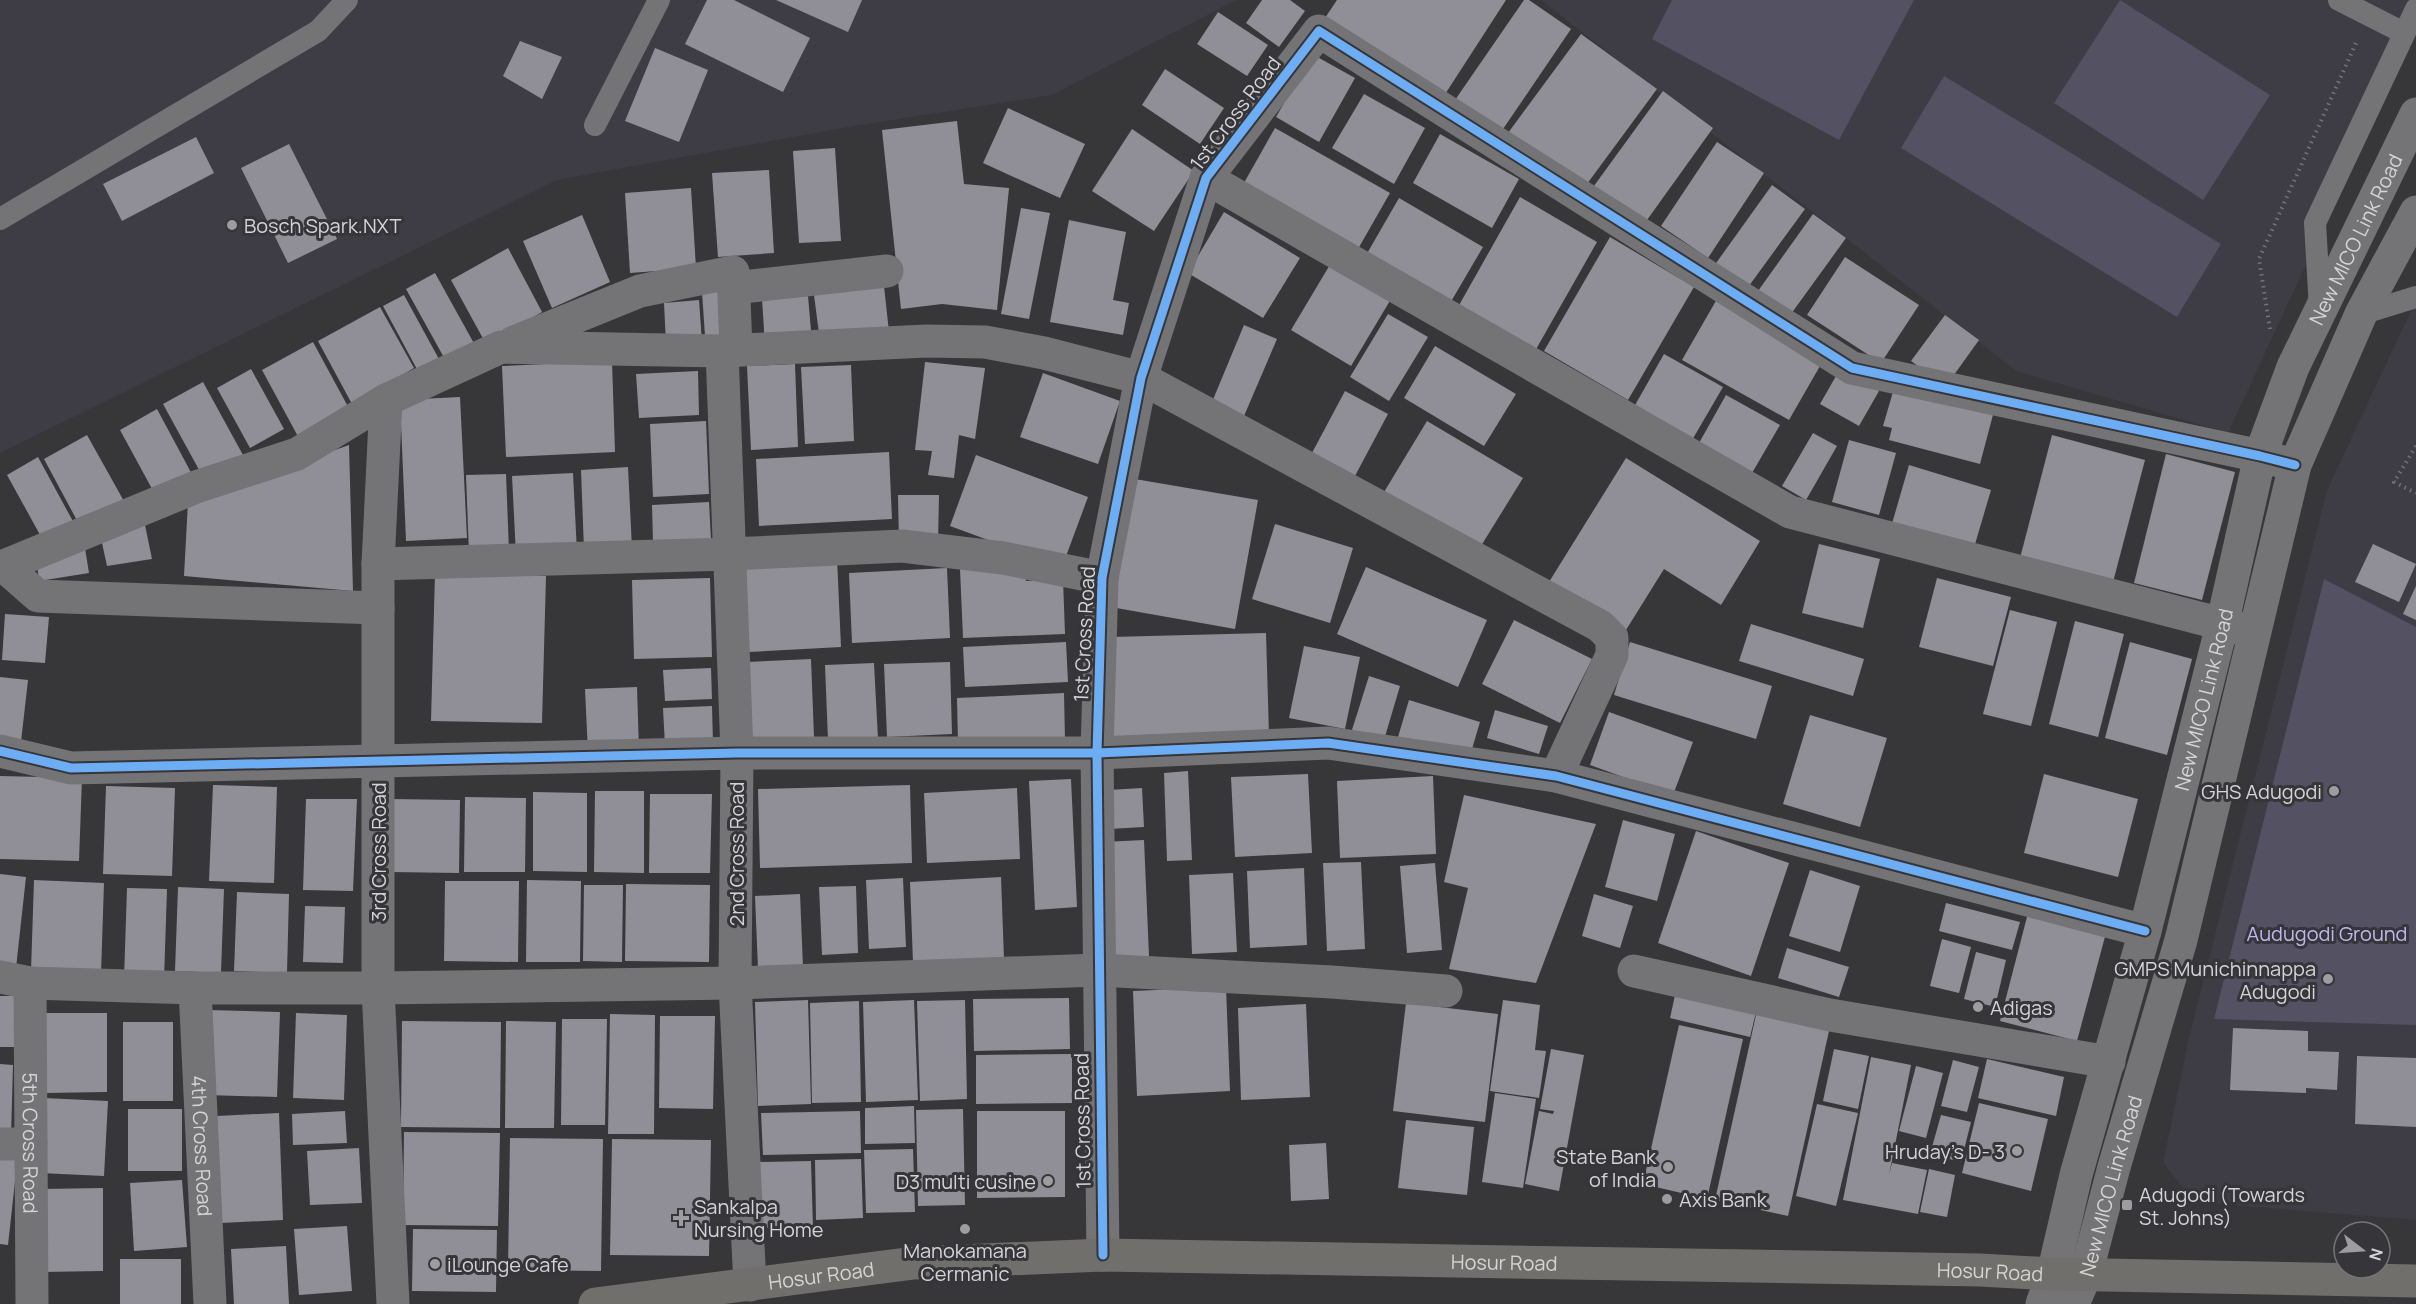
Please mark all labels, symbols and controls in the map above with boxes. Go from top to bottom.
street label: 1st Cross Road [1183,51,1287,175]
street label: New MICO Link Road [2302,149,2408,329]
place label: Bosch Spark.NXT [244,212,402,239]
marker: Bosch Spark.NXT [225,218,239,232]
street label: 1st Cross Road [1067,566,1101,702]
street label: New MICO Link Road [2167,606,2239,793]
place label: GHS Adugodi [2201,778,2322,805]
street label: 3rd Cross Road [365,782,392,922]
street label: 2nd Cross Road [723,782,750,926]
marker: GHS Adugodi [2327,784,2341,798]
park label: Audugodi Ground [2247,920,2407,947]
place label: GMPS Munichinnappa Adugodi [2114,955,2316,1005]
marker: GMPS Munichinnappa Adugodi [2321,972,2335,986]
place label: Adigas [1990,994,2053,1021]
marker: Adigas [1971,1000,1985,1014]
street label: 1st Cross Road [1067,1053,1097,1189]
street label: 5th Cross Road [17,1072,45,1214]
street label: 4th Cross Road [186,1075,219,1217]
street label: New MICO Link Road [2072,1092,2148,1279]
place label: Hruday's D- 3 [1885,1138,2005,1165]
place label: State Bank of India [1556,1143,1657,1193]
marker: Hruday's D- 3 [2010,1144,2024,1158]
marker: State Bank of India [1661,1160,1675,1174]
place label: D3 multi cusine [896,1168,1036,1195]
marker: D3 multi cusine [1041,1174,1055,1188]
place label: Adugodi (Towards St. Johns) [2139,1181,2305,1231]
place label: Axis Bank [1679,1186,1768,1213]
marker: Axis Bank [1660,1192,1674,1206]
place label: Sankalpa Nursing Home [694,1193,823,1243]
marker: Adugodi (Towards St. Johns) [2120,1198,2134,1212]
marker: Sankalpa Nursing Home [672,1209,690,1227]
north arrow [2332,1220,2392,1280]
marker: Manokamana Cermanic [958,1222,972,1236]
place label: Manokamana Cermanic [903,1237,1027,1287]
text: N [2364,1246,2389,1263]
street label: Hosur Road [1451,1247,1558,1276]
place label: iLounge Cafe [447,1251,569,1278]
street label: Hosur Road [767,1255,876,1295]
street label: Hosur Road [1937,1256,2044,1287]
marker: iLounge Cafe [428,1257,442,1271]

